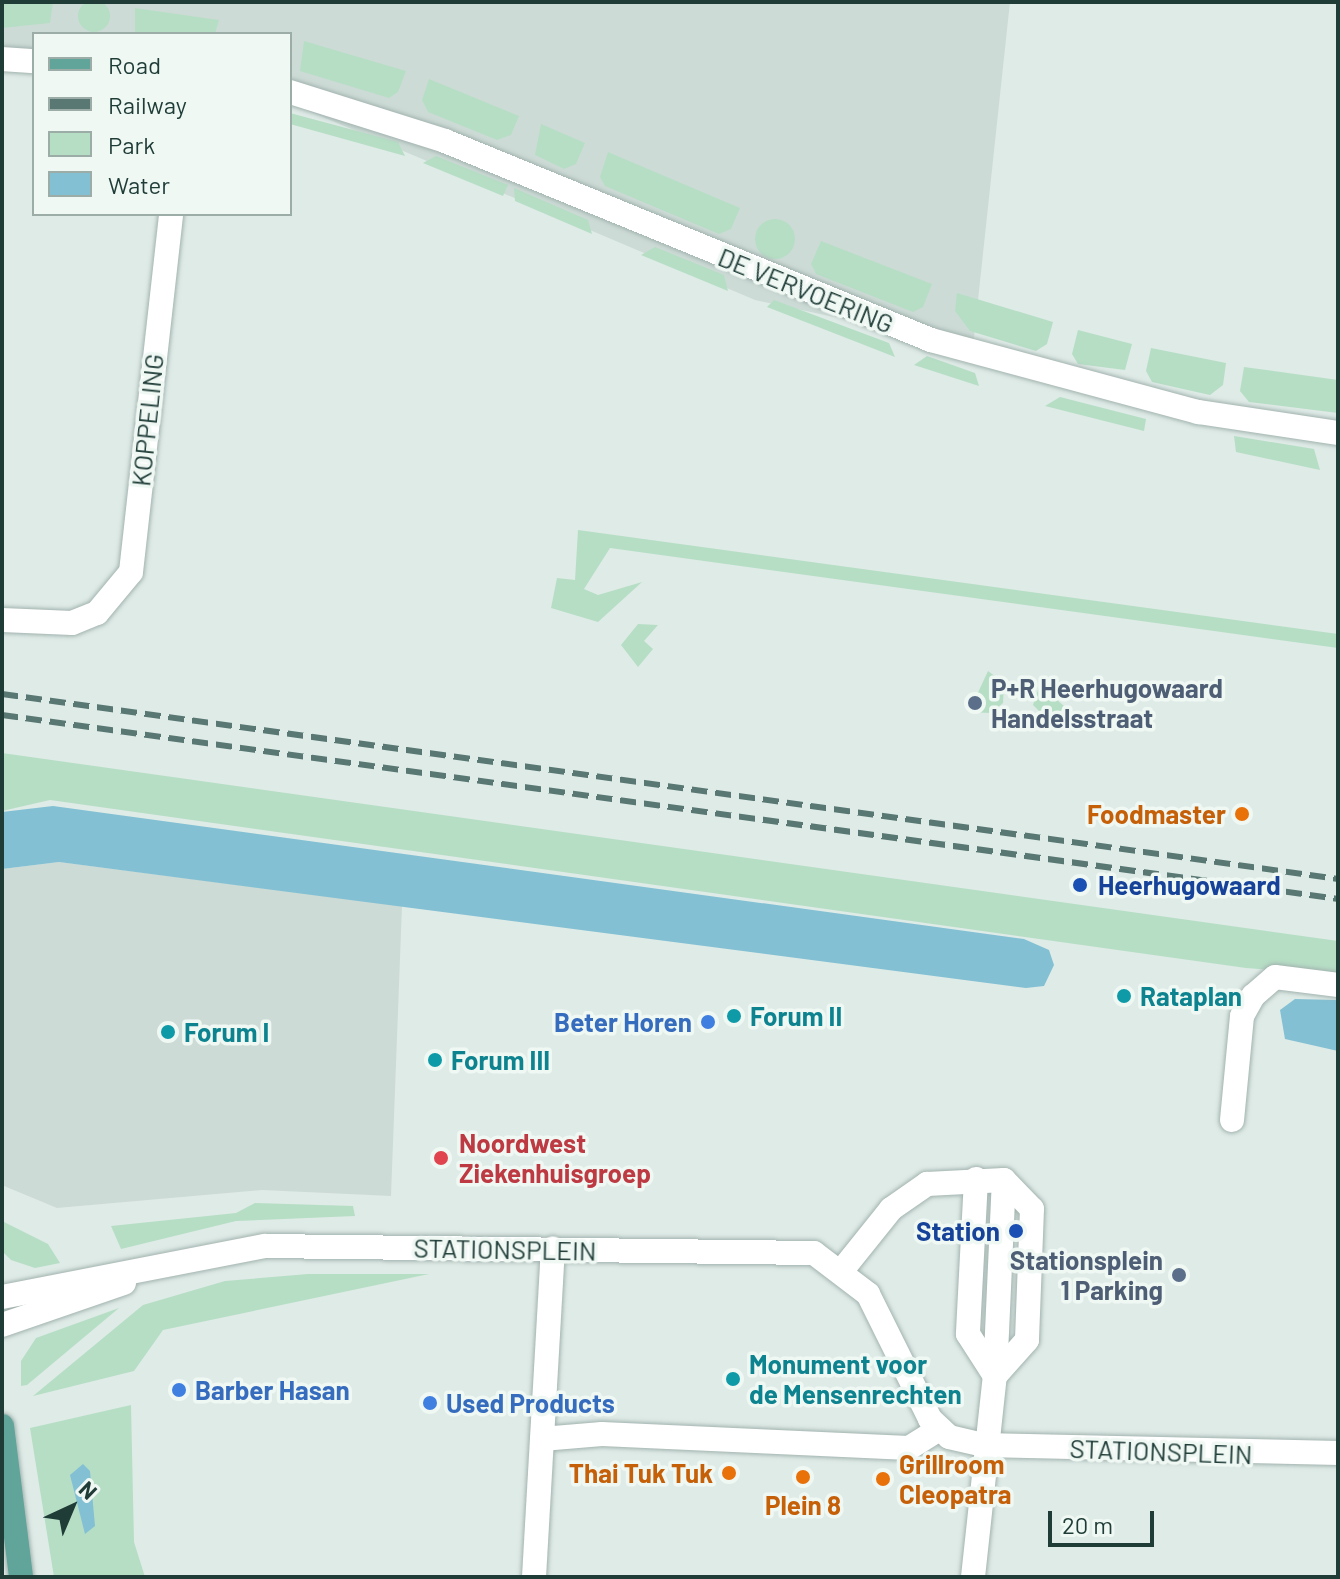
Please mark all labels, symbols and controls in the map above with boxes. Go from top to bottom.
legend [32,32,292,216]
text: Road [108,50,161,79]
text: Railway [108,90,187,119]
text: Park [108,130,155,159]
text: Water [108,170,170,199]
street label: DE VERVOERING [714,241,898,339]
street label: KOPPELING [125,352,169,488]
place label: P+R Heerhugowaard Handelsstraat [991,672,1223,734]
marker: P+R Heerhugowaard Handelsstraat [966,694,984,712]
place label: Foodmaster [1087,798,1226,830]
marker: Foodmaster [1233,805,1251,823]
place label: Heerhugowaard [1098,869,1281,901]
marker: Heerhugowaard [1069,874,1091,896]
place label: Rataplan [1140,980,1242,1012]
marker: Rataplan [1115,987,1133,1005]
place label: Forum II [750,1000,842,1032]
place label: Beter Horen [554,1006,692,1038]
marker: Forum II [725,1007,743,1025]
marker: Beter Horen [699,1013,717,1031]
place label: Forum I [184,1016,269,1048]
marker: Forum I [159,1023,177,1041]
place label: Forum III [451,1044,550,1076]
marker: Forum III [426,1051,444,1069]
place label: Noordwest Ziekenhuisgroep [459,1127,651,1188]
marker: Noordwest Ziekenhuisgroep [430,1147,452,1169]
place label: Station [916,1215,1000,1247]
marker: Station [1007,1222,1025,1240]
street label: STATIONSPLEIN [413,1232,597,1266]
place label: Stationsplein 1 Parking [1010,1244,1163,1306]
marker: Stationsplein 1 Parking [1170,1266,1188,1284]
place label: Monument voor de Mensenrechten [749,1348,962,1410]
marker: Monument voor de Mensenrechten [724,1370,742,1388]
place label: Barber Hasan [195,1374,350,1406]
marker: Barber Hasan [170,1381,188,1399]
place label: Used Products [446,1387,615,1419]
marker: Used Products [421,1394,439,1412]
street label: STATIONSPLEIN [1069,1432,1253,1470]
place label: Grillroom Cleopatra [899,1448,1011,1510]
place label: Thai Tuk Tuk [569,1457,713,1489]
marker: Thai Tuk Tuk [720,1464,738,1482]
north arrow [32,1467,112,1547]
marker: Plein 8 [794,1468,812,1486]
marker: Grillroom Cleopatra [874,1470,892,1488]
text: N [74,1475,103,1504]
place label: Plein 8 [765,1489,841,1521]
scale bar [1052,1495,1158,1545]
text: 20 m [1062,1510,1113,1539]

